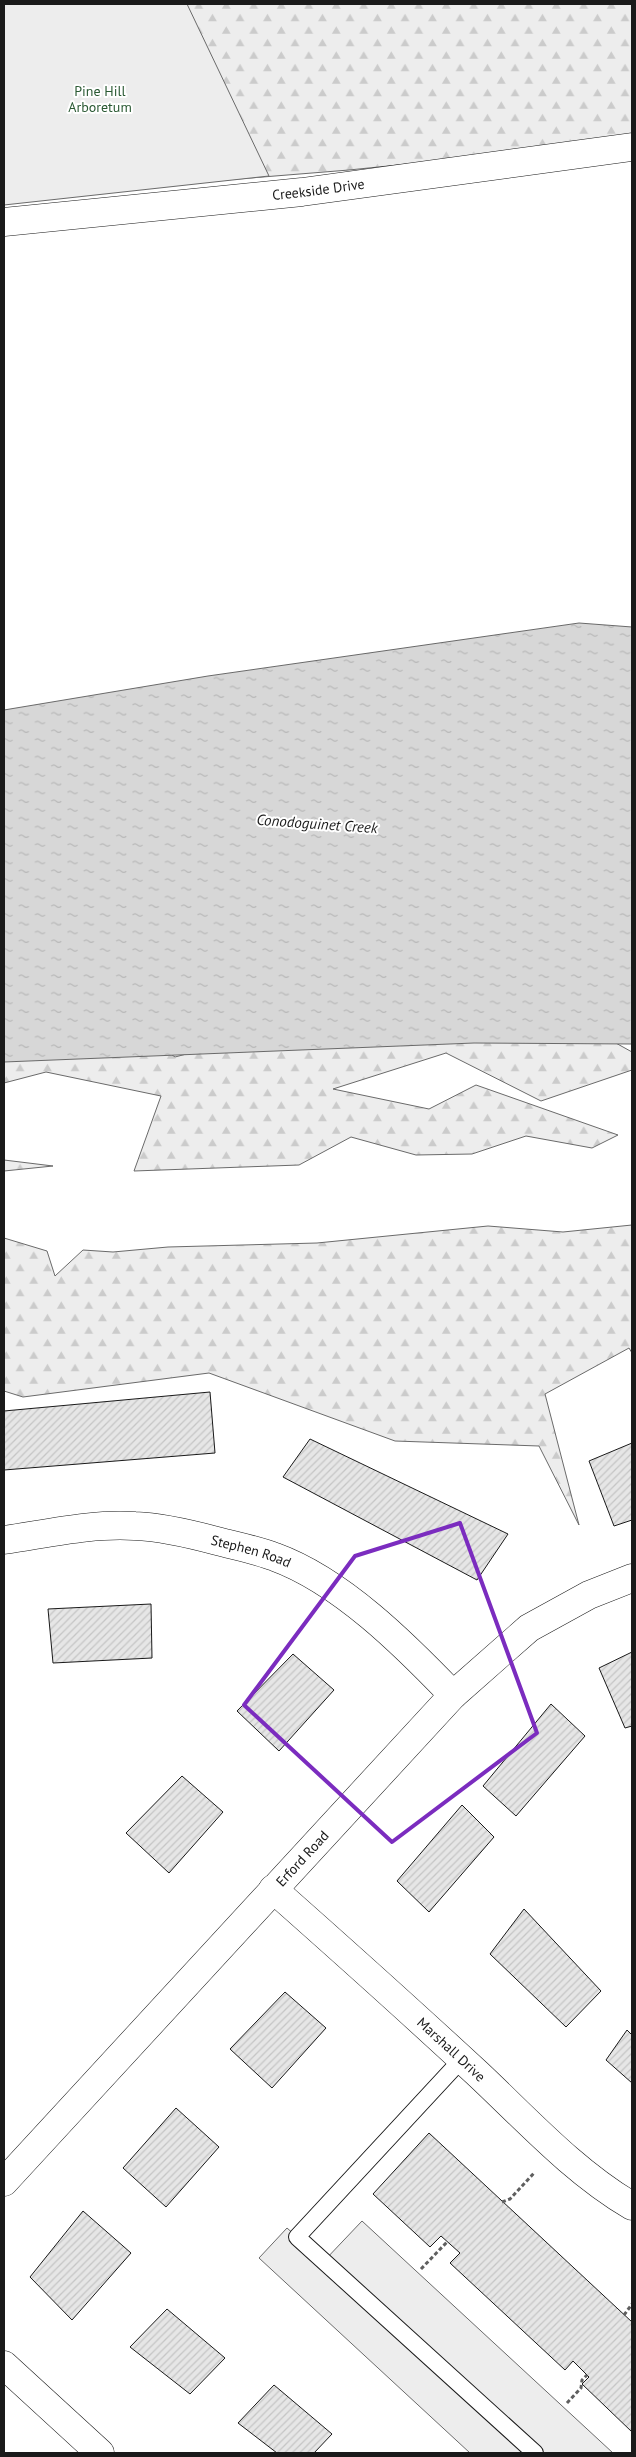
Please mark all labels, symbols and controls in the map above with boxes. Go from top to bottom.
park label: Pine Hill Arboretum [68,82,132,116]
street label: Creekside Drive [271,175,366,204]
water label: Conodoguinet Creek [256,810,379,837]
street label: Stephen Road [209,1531,294,1572]
street label: Erford Road [272,1827,333,1890]
street label: Marshall Drive [413,2013,489,2085]

